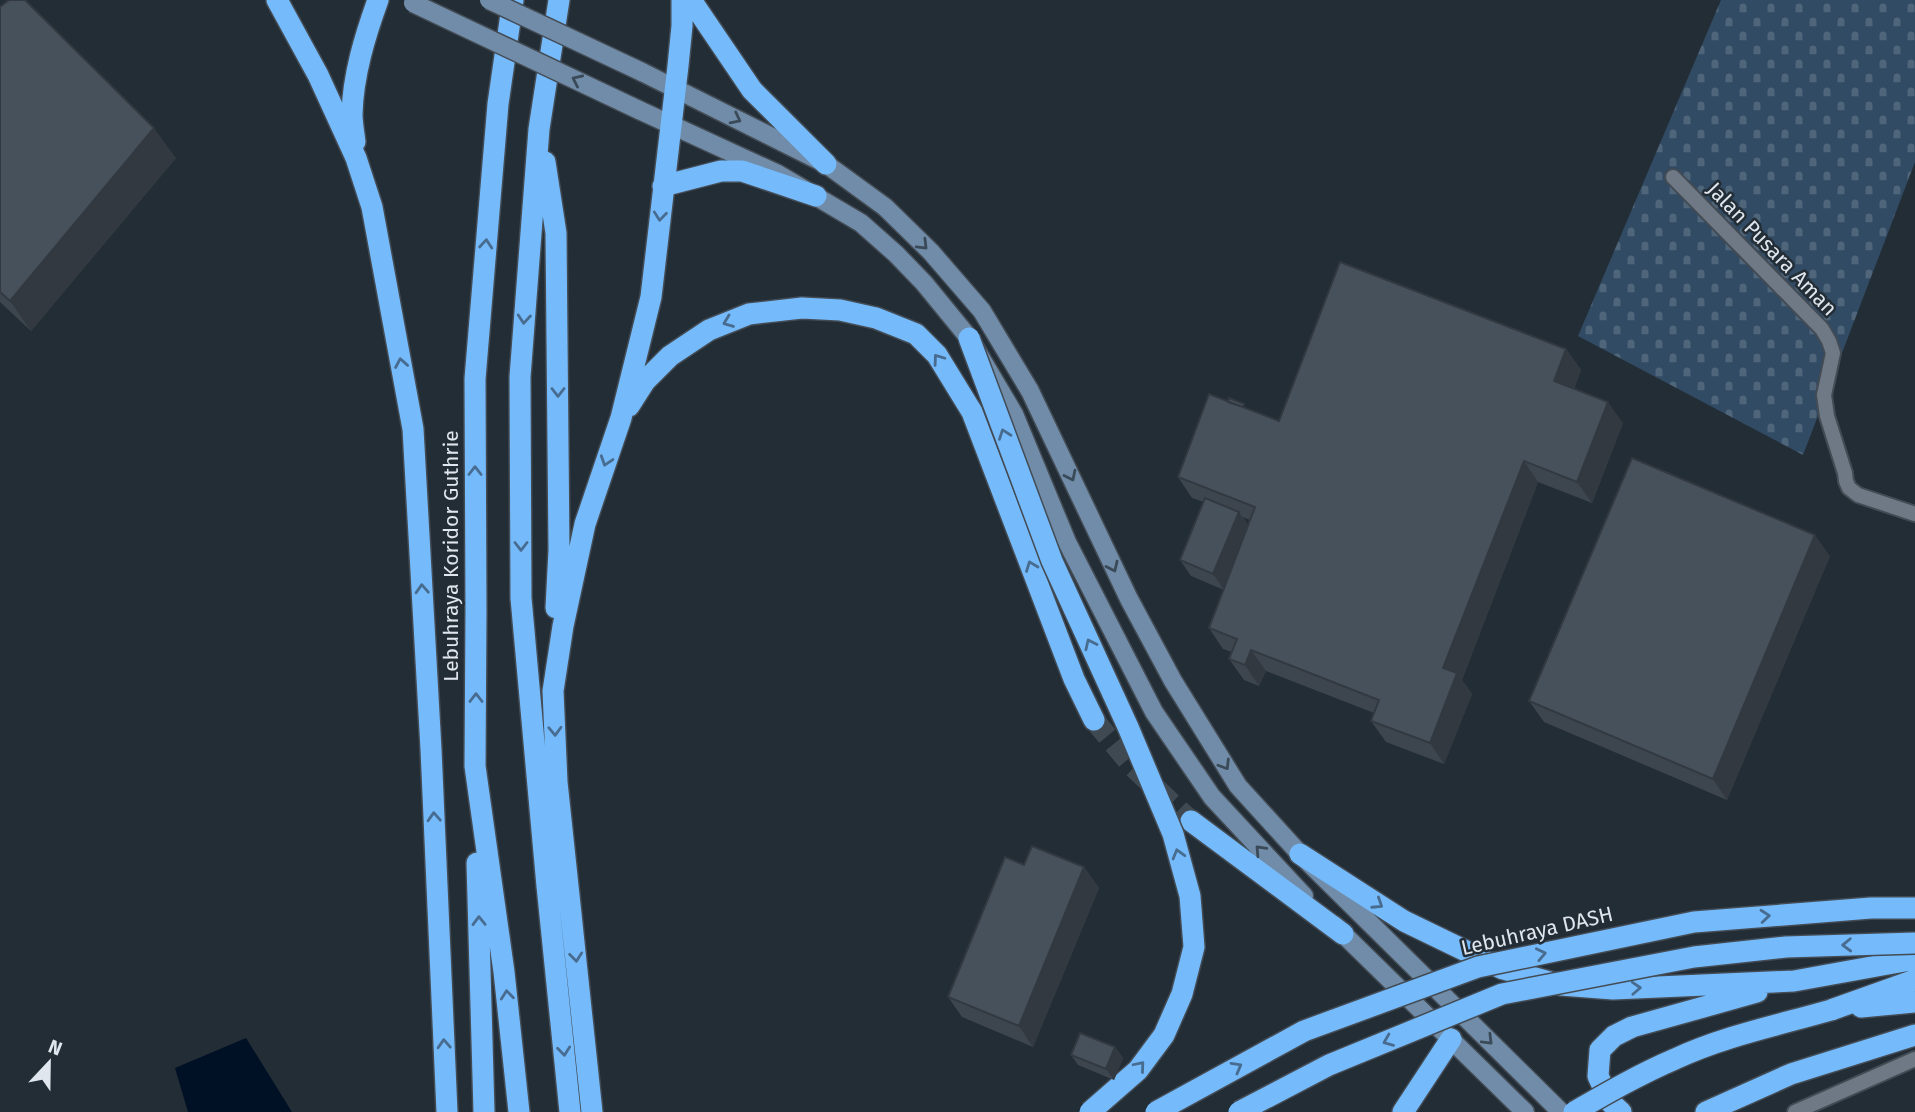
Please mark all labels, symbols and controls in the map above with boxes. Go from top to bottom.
one-way arrow [572,75,584,89]
one-way arrow [729,110,741,124]
street label: Jalan Pusara Aman [1702,177,1842,321]
one-way arrow [653,210,668,221]
one-way arrow [915,236,928,249]
one-way arrow [478,238,493,249]
one-way arrow [517,314,532,325]
one-way arrow [723,314,735,328]
one-way arrow [934,355,947,367]
one-way arrow [394,357,409,369]
one-way arrow [550,387,566,397]
one-way arrow [999,428,1013,440]
street label: Lebuhraya Koridor Guthrie [438,430,464,682]
one-way arrow [600,454,614,467]
one-way arrow [468,465,483,476]
one-way arrow [1063,469,1077,481]
one-way arrow [513,542,529,552]
one-way arrow [1105,559,1119,572]
one-way arrow [1025,560,1039,572]
one-way arrow [415,584,430,595]
one-way arrow [1084,639,1098,651]
one-way arrow [468,692,484,703]
one-way arrow [547,726,562,737]
one-way arrow [1217,757,1230,770]
one-way arrow [427,811,442,822]
one-way arrow [1256,845,1269,858]
one-way arrow [1172,848,1186,860]
one-way arrow [1371,896,1384,909]
street label: Lebuhraya DASH [1459,901,1615,961]
one-way arrow [1759,909,1770,924]
one-way arrow [471,916,486,927]
one-way arrow [1841,937,1852,953]
one-way arrow [1535,947,1547,962]
one-way arrow [568,952,583,963]
one-way arrow [1631,981,1642,996]
one-way arrow [499,990,514,1001]
north arrow [14,1028,84,1098]
one-way arrow [1480,1032,1492,1044]
one-way arrow [1382,1033,1395,1047]
text: N [45,1035,65,1061]
one-way arrow [437,1038,452,1049]
one-way arrow [556,1046,571,1057]
one-way arrow [1132,1061,1144,1074]
one-way arrow [1230,1062,1242,1075]

